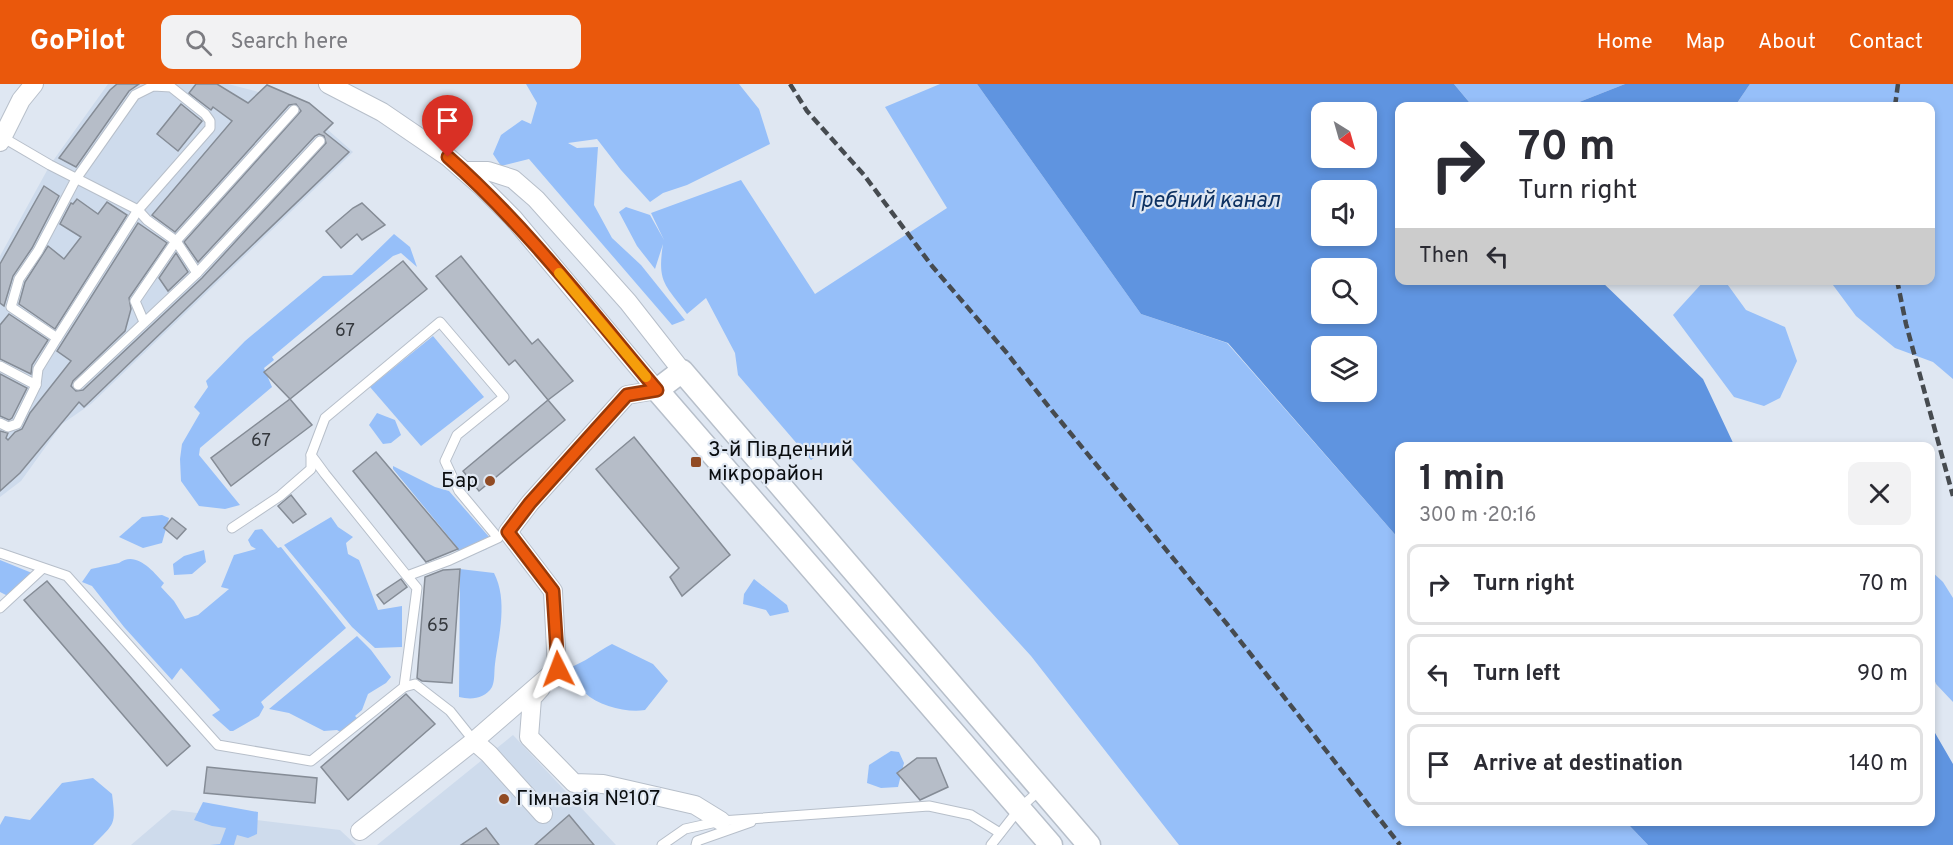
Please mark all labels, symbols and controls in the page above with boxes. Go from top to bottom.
search box [161,15,581,69]
text: GoPilot [30,24,125,60]
icon: search [182,26,215,59]
text: Search here [230,29,348,56]
text: Home [1597,29,1653,56]
text: Map [1686,29,1725,56]
text: About [1758,29,1816,56]
text: Contact [1849,29,1923,56]
pin [422,95,473,157]
north arrow [1311,102,1377,168]
map controls [1311,102,1377,402]
icon: arrive [431,104,464,137]
text: 70 m [1518,122,1616,175]
icon: right [1419,126,1497,204]
text: Turn right [1518,174,1637,208]
button: sound [1311,180,1377,246]
water label: Гребний канал [1130,188,1280,215]
icon: left [1481,240,1514,273]
text: Then [1419,243,1469,270]
button: search [1311,258,1377,324]
house number: 67 [335,320,355,343]
button: layers [1311,336,1377,402]
house number: 67 [251,430,271,453]
place label: 3-й Південний мікрорайон [708,437,853,488]
marker: 3-й Південний мікрорайон [689,455,703,469]
text: 1 min [1419,457,1505,503]
button: close [1848,462,1911,525]
place label: Бар [441,468,478,495]
marker: Бар [483,474,497,488]
text: 300 m · 20:16 [1419,503,1536,529]
icon: right [1422,568,1455,601]
text: Turn right [1473,571,1575,598]
text: 70 m [1859,571,1908,598]
house number: 65 [427,615,449,638]
position arrow [526,637,590,701]
icon: left [1422,658,1455,691]
text: Turn left [1473,661,1561,688]
text: 90 m [1857,661,1908,688]
icon: arrive [1422,748,1455,781]
text: Arrive at destination [1473,751,1683,778]
text: 140 m [1849,751,1908,778]
place label: Гімназія №107 [516,786,660,813]
marker: Гімназія №107 [497,792,511,806]

